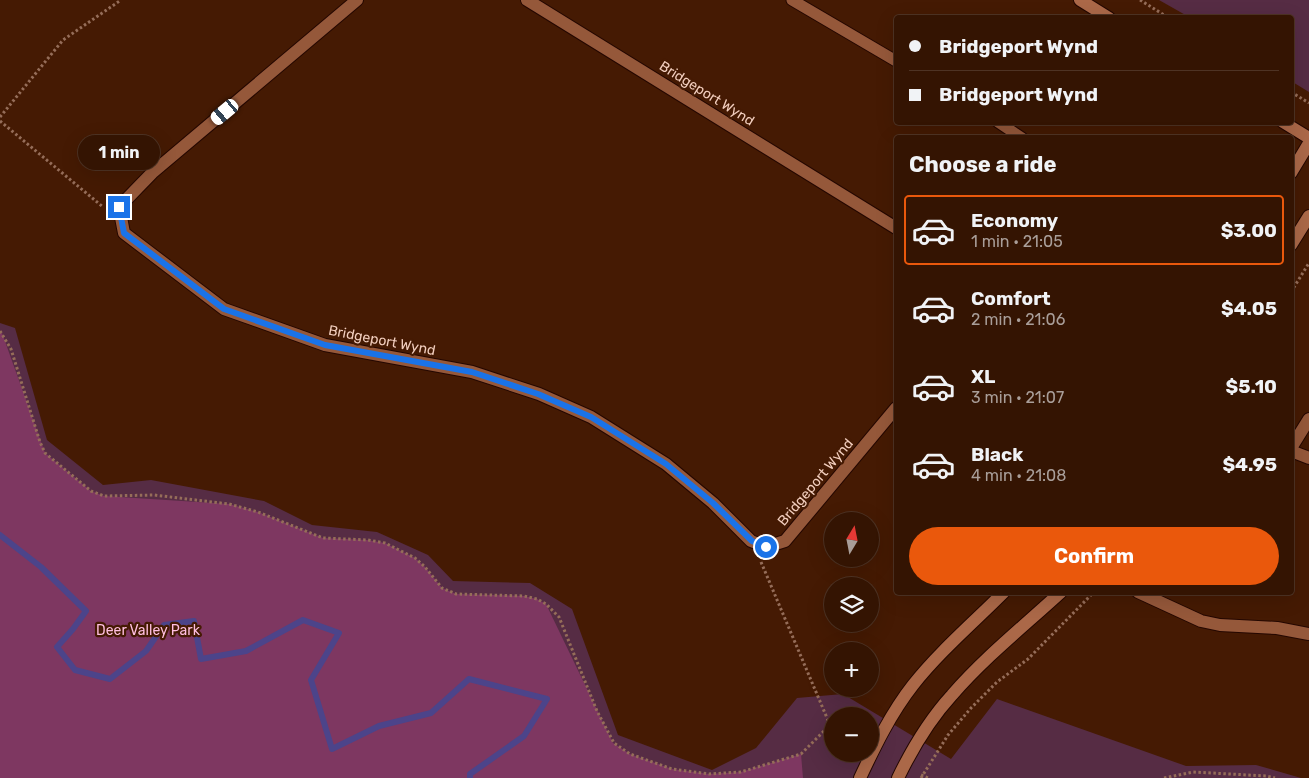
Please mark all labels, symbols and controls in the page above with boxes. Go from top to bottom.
text: Bridgeport Wynd [939,35,1098,58]
street label: Bridgeport Wynd [656,57,757,129]
text: Bridgeport Wynd [939,83,1098,106]
car [208,97,241,127]
callout: 1 min [78,134,160,170]
text: 1 min [99,143,139,162]
text: Choose a ride [909,151,1056,178]
route end [108,196,130,218]
icon: car [911,208,956,253]
text: Economy [971,209,1058,232]
text: $3.00 [1221,219,1277,242]
text: 1 min · 21:05 [971,232,1063,251]
icon: car [911,286,956,331]
text: Comfort [971,287,1051,310]
text: $4.05 [1221,297,1277,320]
text: 2 min · 21:06 [971,310,1065,329]
street label: Bridgeport Wynd [327,322,437,359]
icon: car [911,364,956,409]
text: XL [971,365,995,388]
text: $5.10 [1226,375,1277,398]
text: 3 min · 21:07 [971,388,1064,407]
street label: Bridgeport Wynd [774,435,857,529]
icon: car [911,442,956,487]
text: Black [971,443,1023,466]
text: $4.95 [1222,453,1277,476]
text: 4 min · 21:08 [971,466,1066,485]
north arrow [824,512,879,568]
map controls [824,512,879,762]
button: Confirm [909,527,1279,585]
route start [755,536,777,558]
button: layers [824,577,879,632]
park label: Deer Valley Park [96,622,201,639]
button: + [824,642,879,697]
button: − [824,707,879,762]

